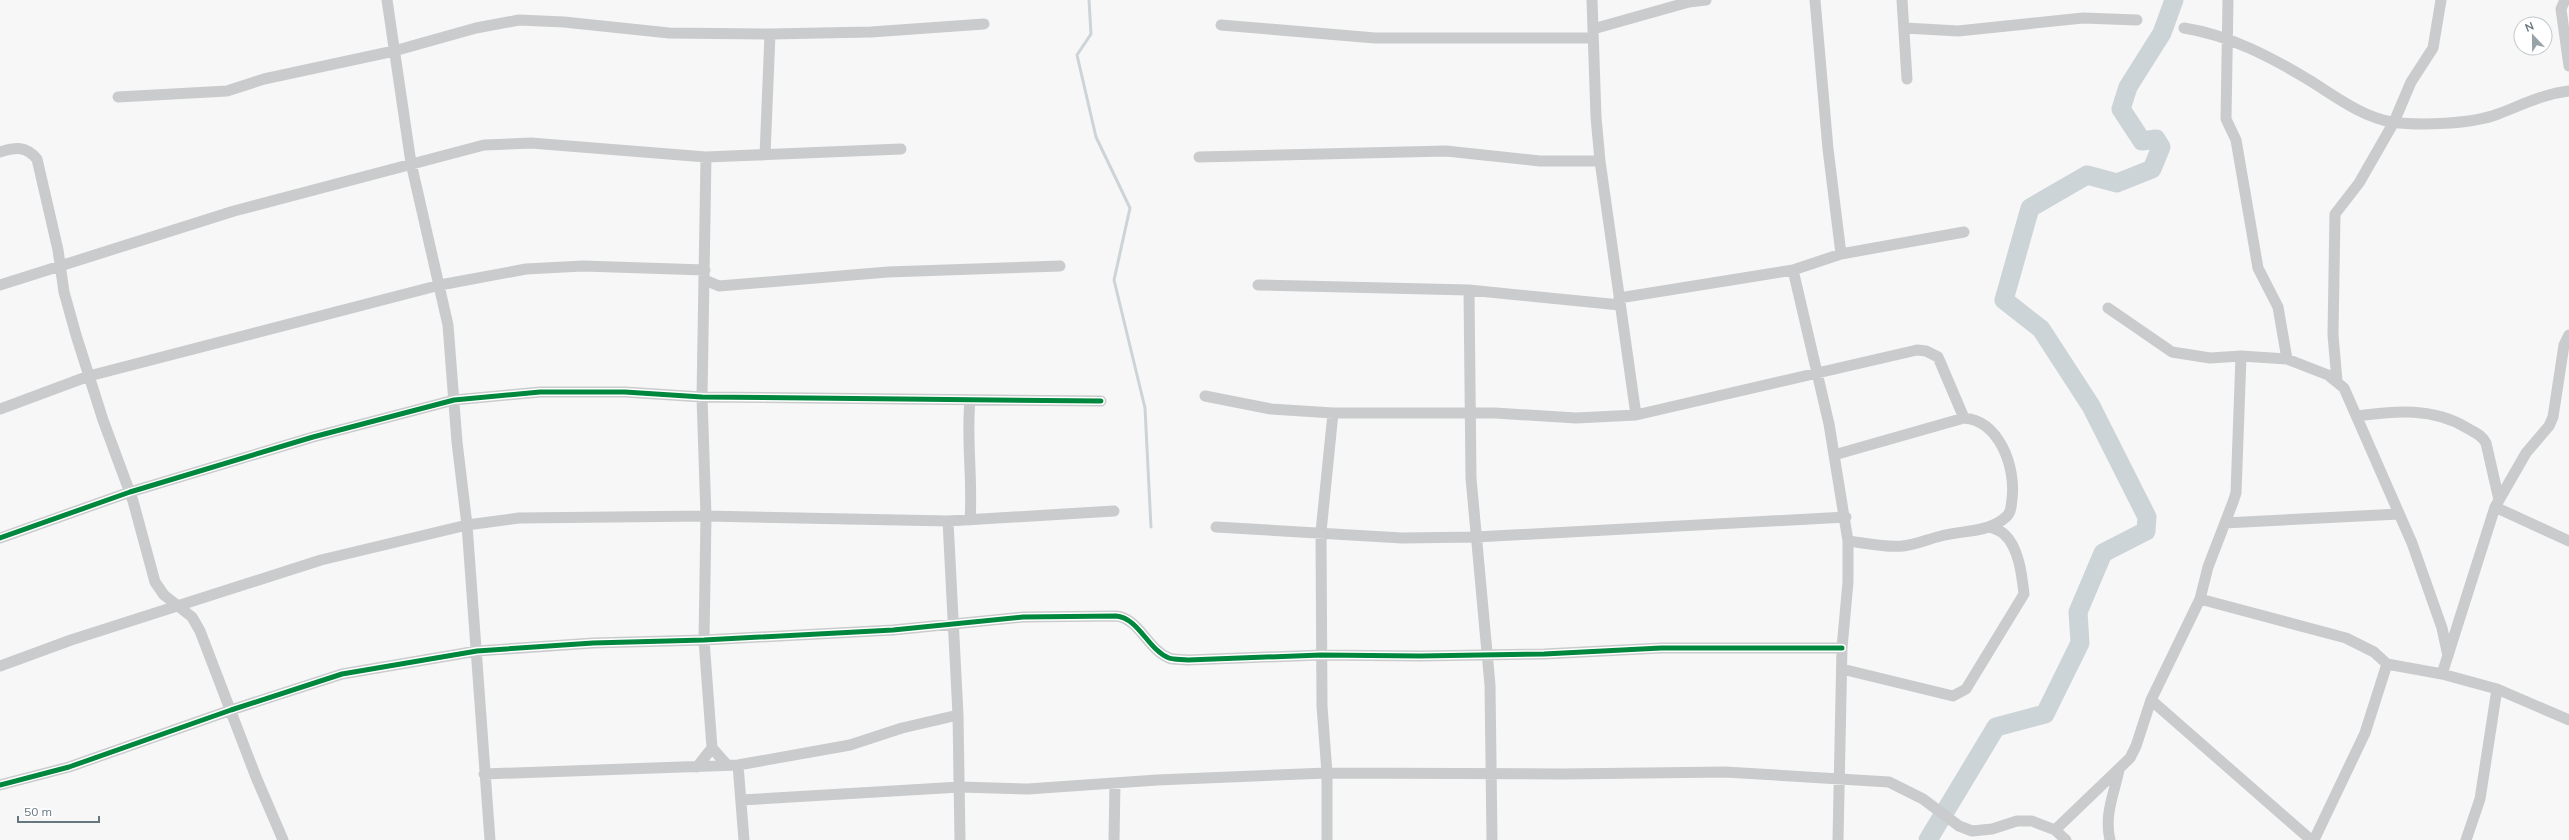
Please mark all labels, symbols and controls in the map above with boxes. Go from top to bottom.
north arrow [2513,16,2553,56]
text: N [2523,19,2536,35]
scale bar [18,798,99,824]
text: 50 m [24,804,52,819]

